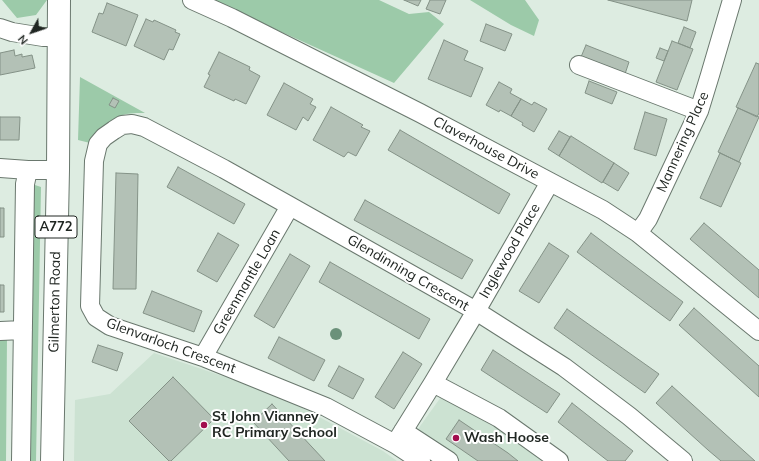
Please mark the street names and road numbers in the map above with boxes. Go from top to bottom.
street label: Mannering Place [653,89,713,195]
street label: Claverhouse Drive [430,113,542,183]
street label: Inglewood Place [476,201,544,301]
road number: A772 [35,216,77,238]
street label: Greenmantle Loan [210,226,284,338]
street label: Glendinning Crescent [344,231,472,315]
street label: Gilmerton Road [46,251,64,353]
street label: Glenvarloch Crescent [104,315,238,377]

